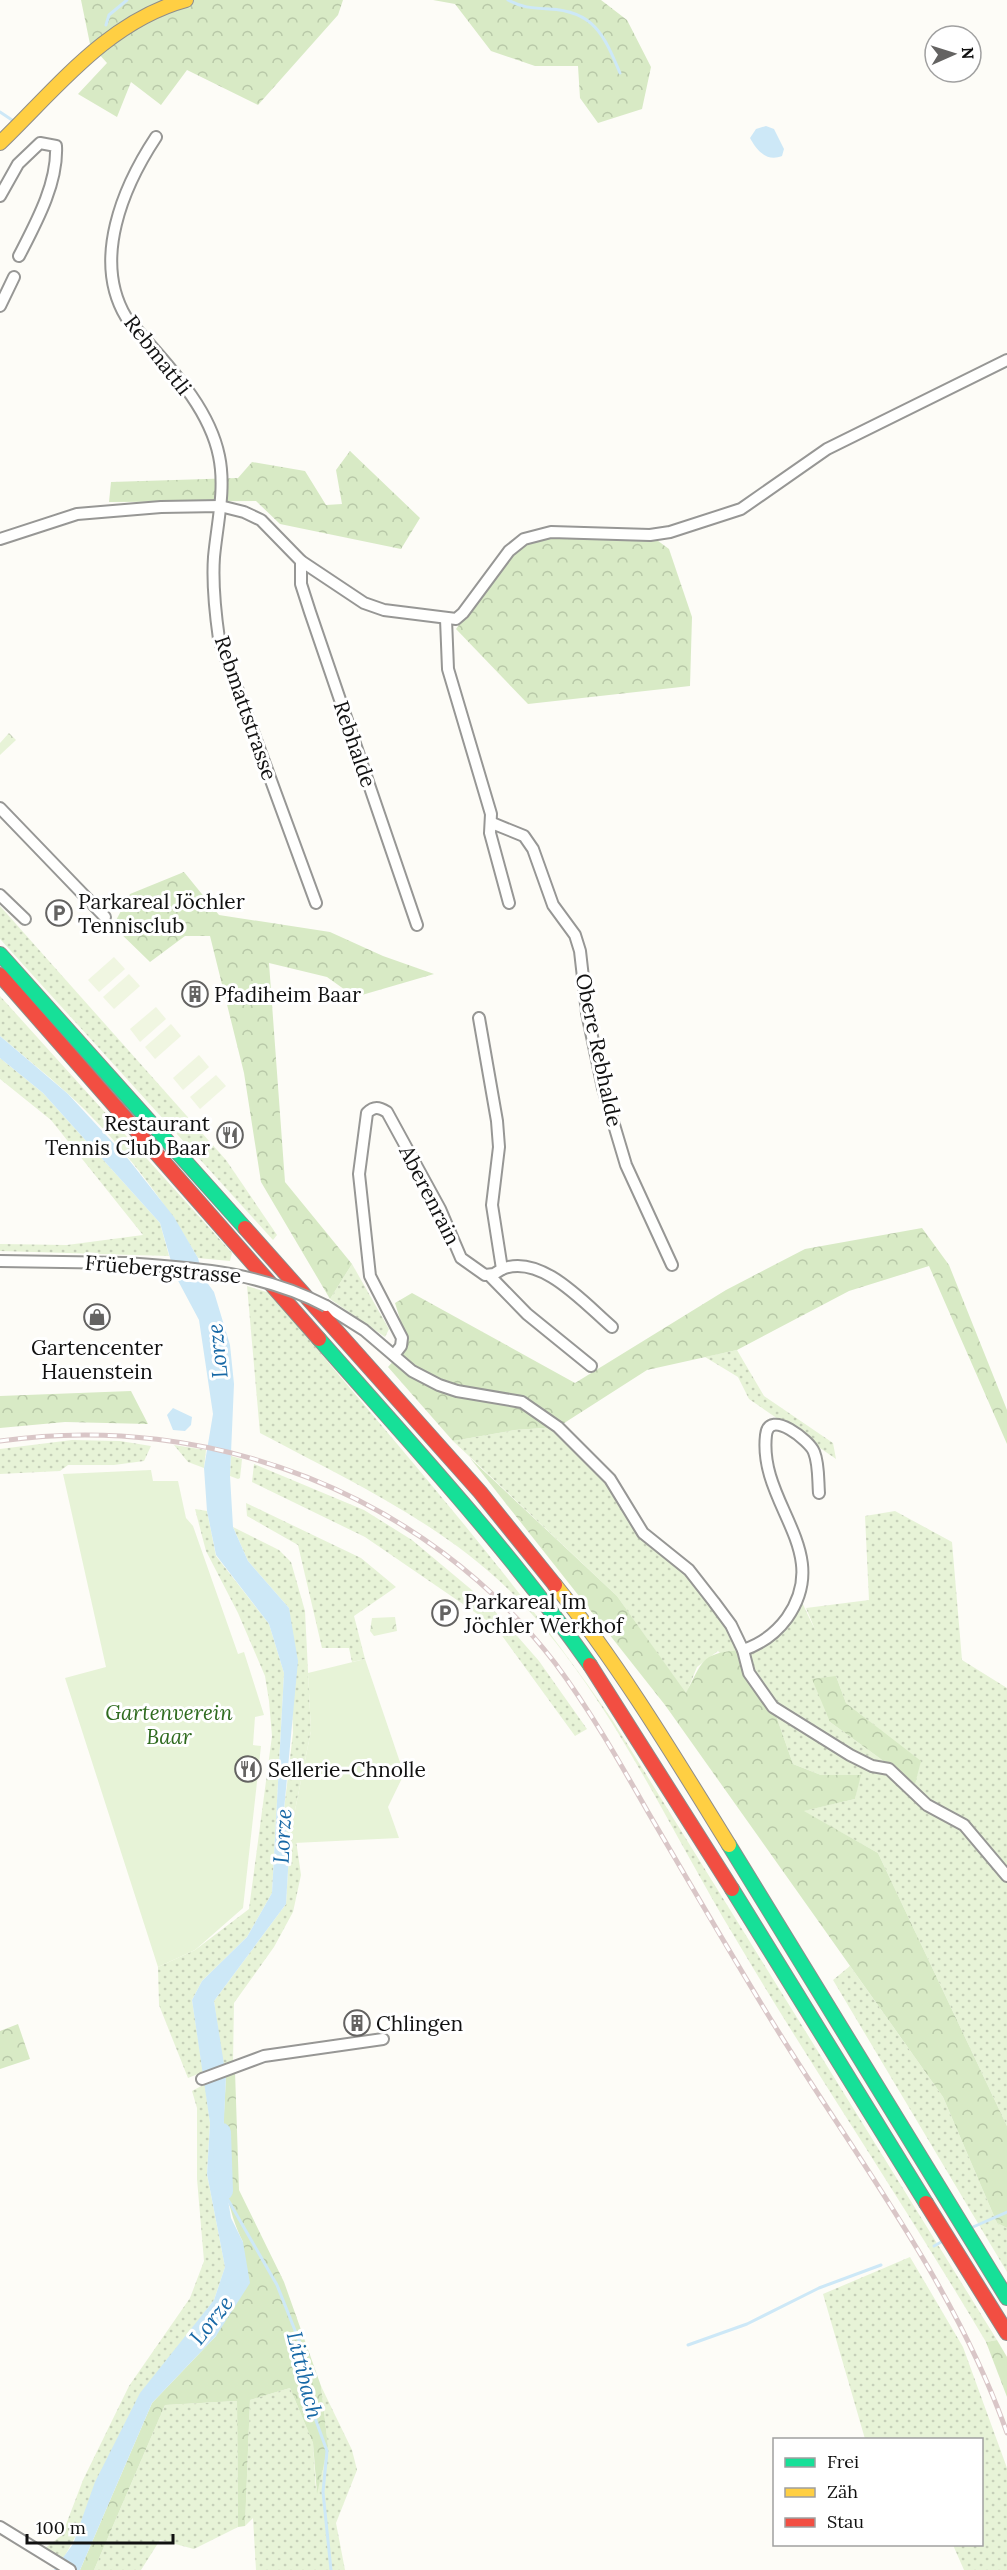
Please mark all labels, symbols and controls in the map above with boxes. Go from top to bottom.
north arrow [923,24,983,84]
text: N [958,47,978,60]
street label: Rebmattli [118,310,198,400]
street label: Rebmattstrasse [209,632,283,784]
street label: Rebhalde [328,697,382,791]
place label: Parkareal Jöchler Tennisclub [78,888,245,939]
parking icon: Parkareal Jöchler Tennisclub [44,898,74,928]
street label: Obere Rebhalde [570,971,628,1129]
building icon: Pfadiheim Baar [180,979,210,1009]
place label: Pfadiheim Baar [214,981,361,1008]
place label: Restaurant Tennis Club Baar [45,1110,211,1161]
restaurant icon: Restaurant Tennis Club Baar [215,1120,245,1150]
street label: Aberenrain [393,1140,467,1250]
street label: Früebergstrasse [84,1249,242,1289]
shop icon: Gartencenter Hauenstein [82,1302,112,1332]
water label: Lorze [200,1322,234,1380]
place label: Gartencenter Hauenstein [31,1334,163,1385]
place label: Parkareal Im Jöchler Werkhof [463,1588,625,1639]
parking icon: Parkareal Im Jöchler Werkhof [430,1598,460,1628]
park label: Gartenverein Baar [105,1699,233,1750]
restaurant icon: Sellerie-Chnolle [233,1754,263,1784]
place label: Sellerie-Chnolle [268,1756,426,1783]
water label: Lorze [267,1808,297,1864]
building icon: Chlingen [342,2008,372,2038]
place label: Chlingen [376,2010,464,2037]
water label: Lorze [183,2290,239,2350]
water label: Littibach [281,2328,329,2422]
legend [773,2438,983,2546]
text: Frei [827,2450,859,2473]
text: Zäh [827,2480,858,2503]
scale bar [27,2507,172,2545]
text: Stau [827,2510,864,2533]
text: 100 m [36,2516,86,2539]

